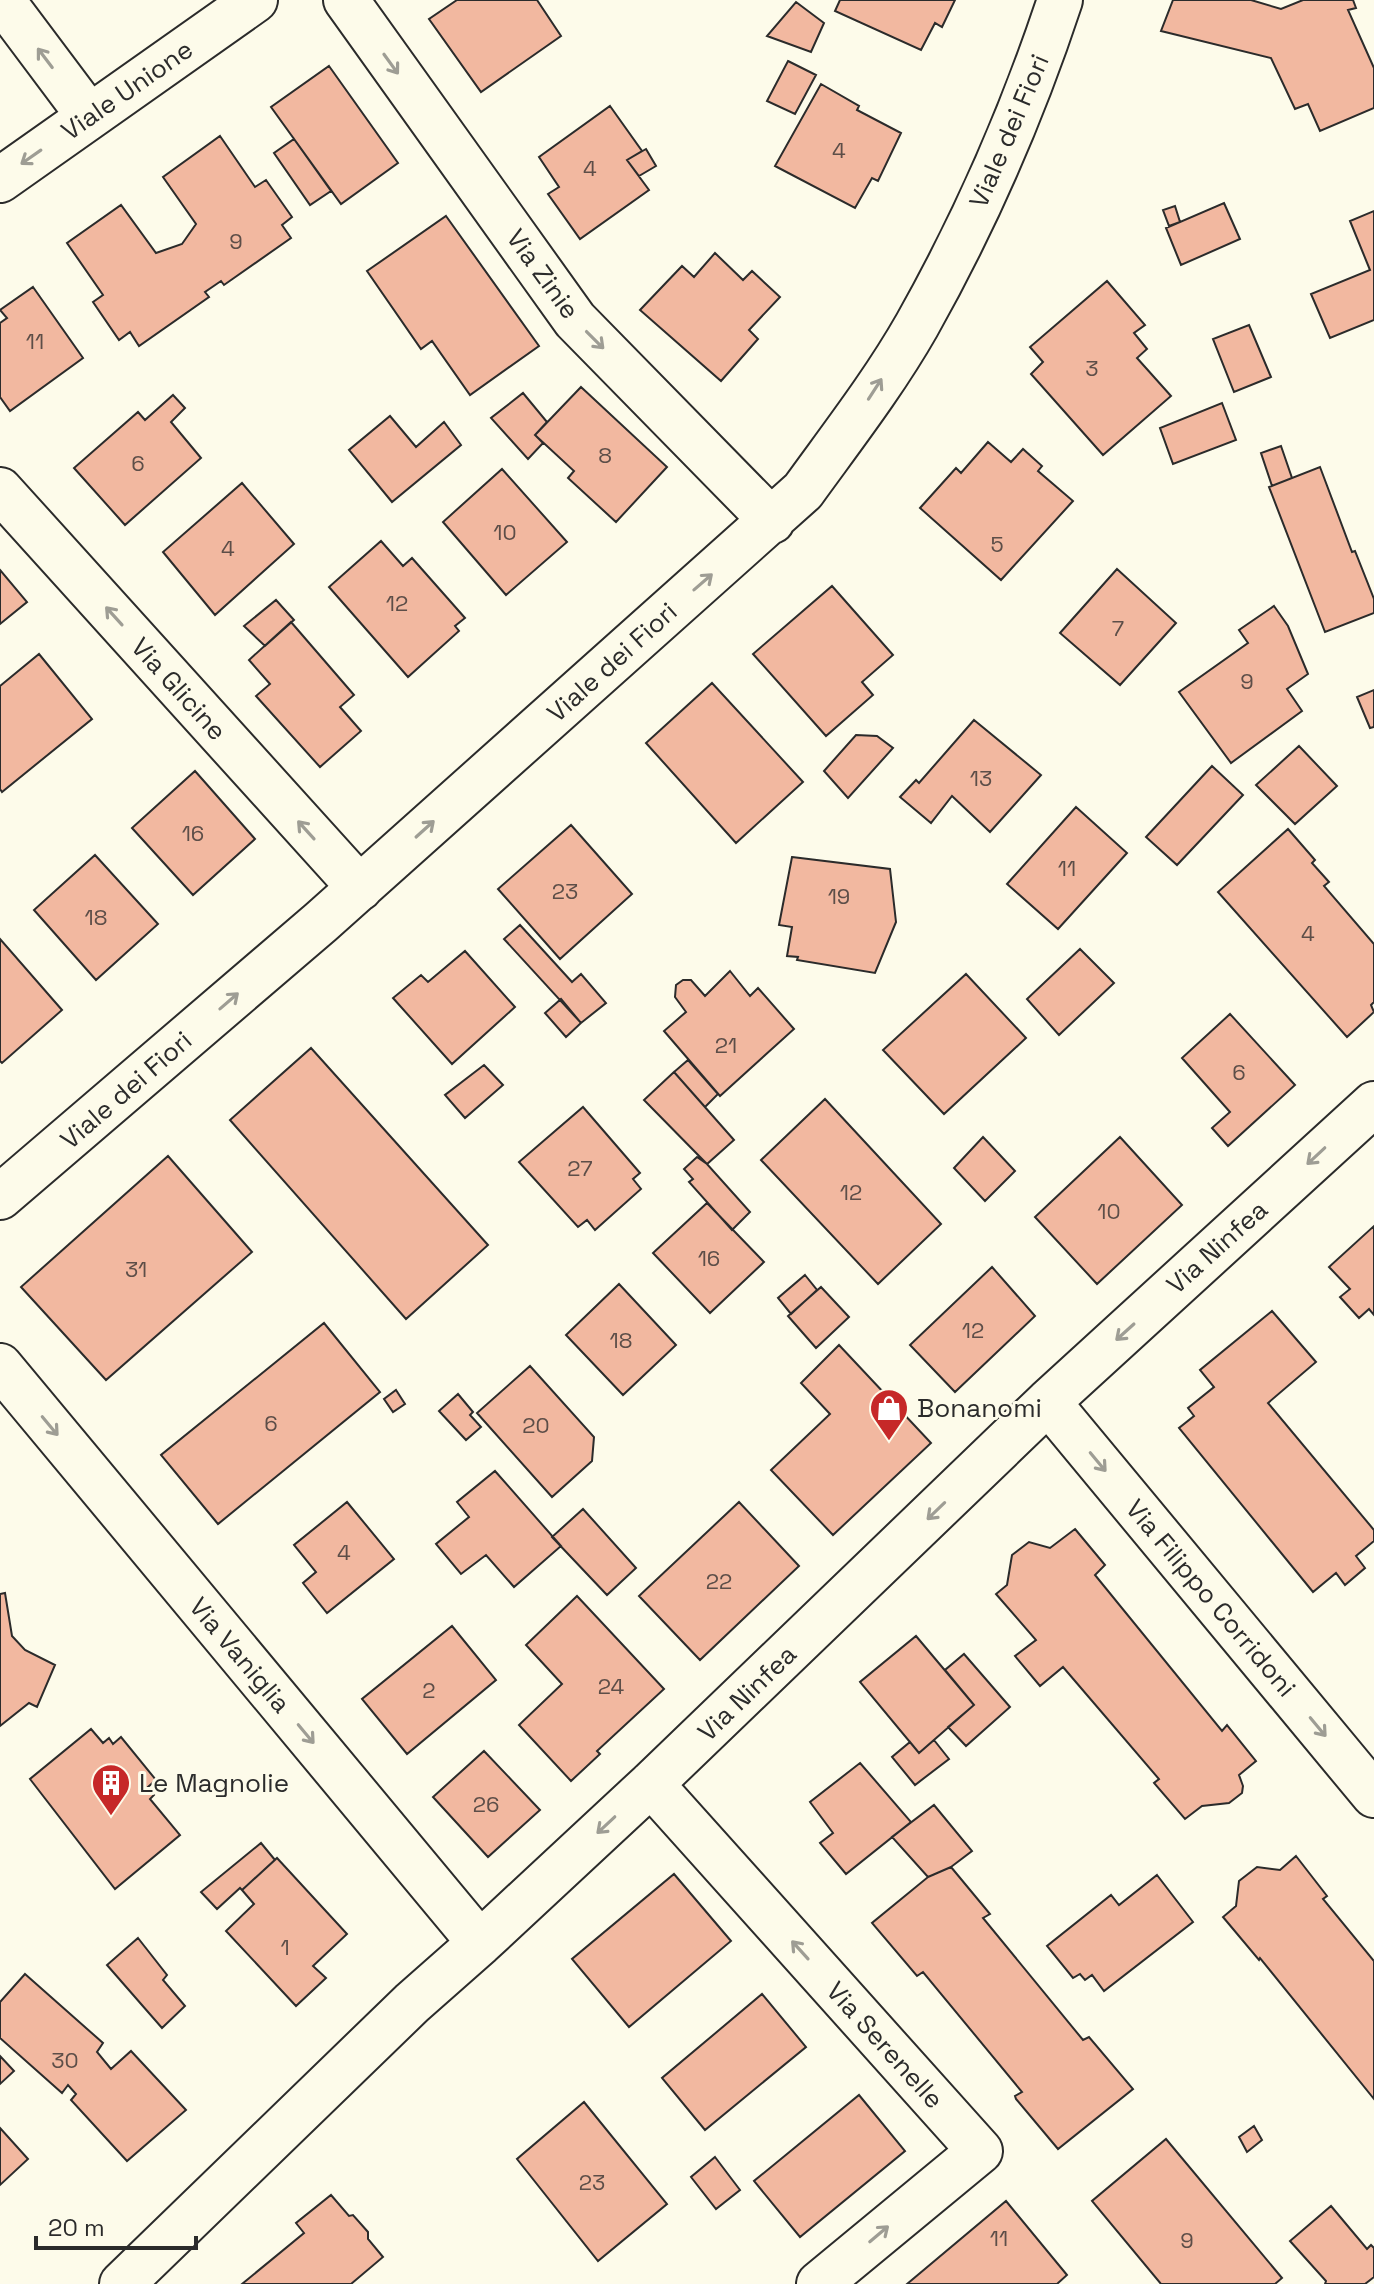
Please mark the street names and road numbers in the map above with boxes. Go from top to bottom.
street label: Viale Unione [55,32,199,148]
street label: Viale dei Fiori [961,49,1057,213]
street label: Via Zinie [499,222,587,326]
street label: Viale dei Fiori [540,595,684,729]
street label: Via Glicine [124,630,234,748]
street label: Viale dei Fiori [53,1023,199,1157]
street label: Via Ninfea [1159,1193,1275,1301]
street label: Via Filippo Corridoni [1118,1492,1304,1704]
street label: Via Vaniglia [182,1590,298,1720]
street label: Via Ninfea [690,1637,804,1748]
street label: Via Serenelle [819,1974,951,2116]

